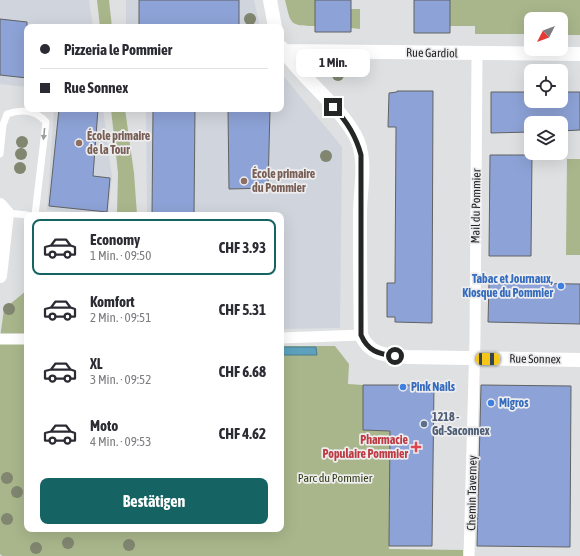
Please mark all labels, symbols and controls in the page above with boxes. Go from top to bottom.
north arrow [524,12,568,56]
map controls [524,12,568,160]
text: Pizzeria le Pommier [64,41,172,58]
street label: Rue Gardiol [406,46,459,60]
callout: 1 Min. [296,49,370,77]
text: 1 Min. [319,55,347,70]
button: locate [524,64,568,108]
text: Rue Sonnex [64,79,128,96]
route end [324,98,342,116]
button: layers [524,116,568,160]
one-way arrow [41,128,47,140]
place label: École primaire de la Tour [87,128,151,157]
marker: École primaire de la Tour [74,138,84,148]
place label: École primaire du Pommier [252,166,316,195]
street label: Mail du Pommier [468,168,484,243]
marker: École primaire du Pommier [239,176,249,186]
icon: car [42,229,78,265]
text: Economy [90,231,140,248]
text: CHF 3.93 [219,239,266,256]
text: 1 Min. · 09:50 [90,248,151,263]
place label: Tabac et Journaux, Kiosque du Pommier [462,272,553,300]
marker: Tabac et Journaux, Kiosque du Pommier [556,281,566,291]
icon: car [42,291,78,327]
text: Komfort [90,293,135,310]
text: CHF 5.31 [219,301,266,318]
text: 2 Min. · 09:51 [90,310,151,325]
route start [386,347,404,365]
street label: Rue Sonnex [509,352,561,366]
icon: car [42,353,78,389]
car [476,353,500,365]
text: XL [90,355,103,372]
text: CHF 6.68 [219,363,266,380]
text: 3 Min. · 09:52 [90,372,151,387]
place label: Pink Nails [411,380,456,394]
marker: Pink Nails [398,382,408,392]
place label: Migros [499,396,529,410]
marker: Migros [486,398,496,408]
place label: 1218 - Gd-Saconnex [432,410,490,438]
icon: car [42,415,78,451]
text: Moto [90,417,118,434]
marker: 1218 - Gd-Saconnex [419,419,429,429]
text: CHF 4.62 [219,425,266,442]
place label: Pharmacie Populaire Pommier [323,433,409,461]
text: 4 Min. · 09:53 [90,434,151,449]
marker: Pharmacie Populaire Pommier [411,442,421,452]
street label: Chemin Taverney [464,455,480,531]
park label: Parc du Pommier [298,471,373,485]
button: Bestätigen [40,478,268,524]

